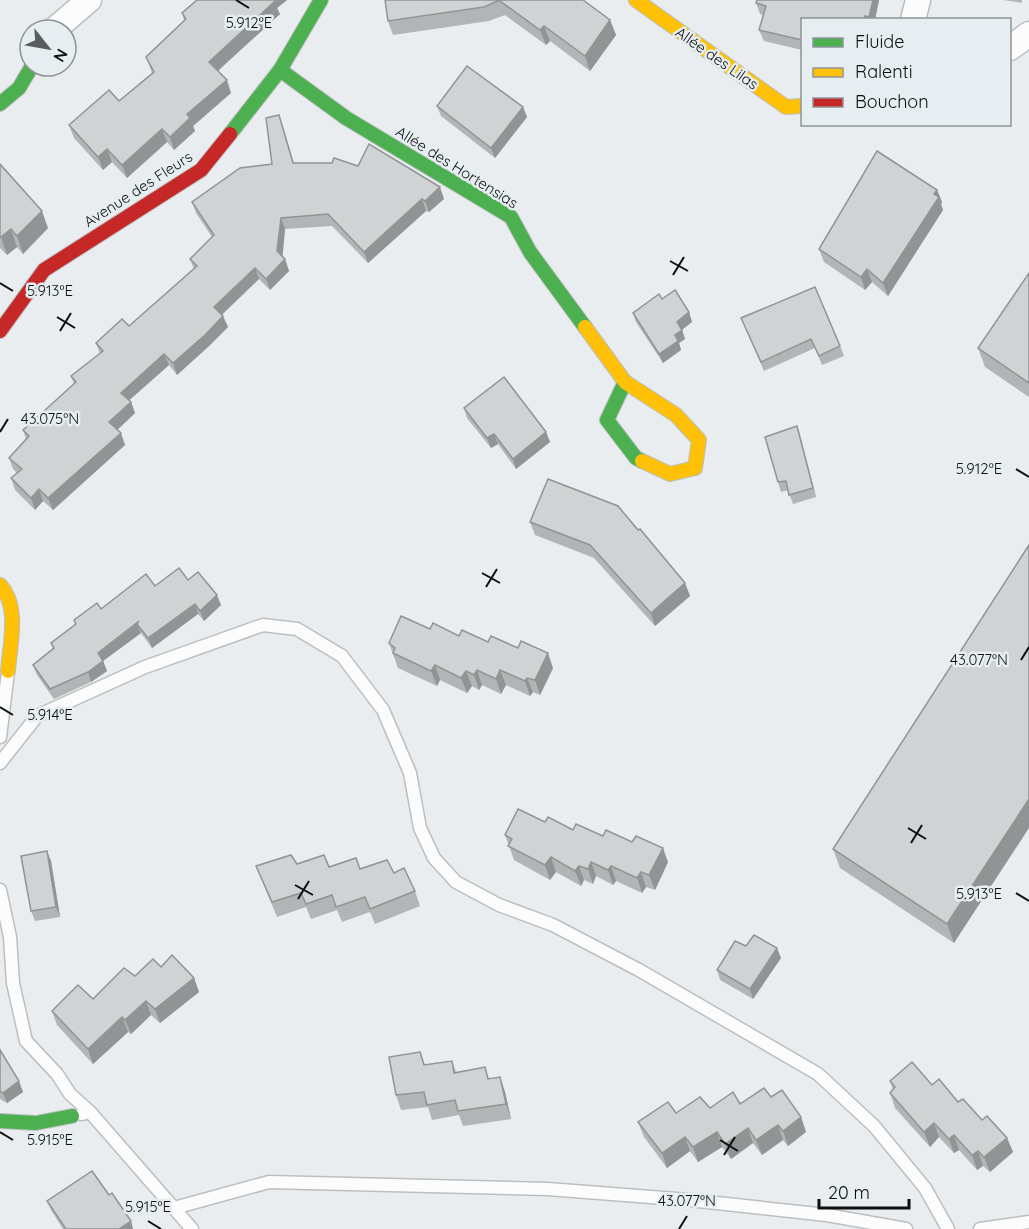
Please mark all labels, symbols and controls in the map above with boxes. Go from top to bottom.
text: 5.912°E [226,13,272,32]
north arrow [18,18,78,78]
legend [801,18,1011,126]
street label: Allée des Lilas [672,22,762,94]
text: Fluide [855,30,904,53]
text: N [49,46,72,66]
text: Ralenti [855,60,913,83]
text: Bouchon [855,90,929,113]
street label: Allée des Hortensias [392,122,522,212]
street label: Avenue des Fleurs [80,147,196,231]
text: 5.913°E [27,281,73,300]
text: 43.075°N [21,409,79,428]
text: 5.912°E [956,459,1002,478]
text: 43.077°N [950,650,1008,669]
text: 5.914°E [27,705,73,724]
text: 5.913°E [956,884,1002,903]
text: 5.915°E [27,1130,73,1149]
scale bar [819,1172,909,1210]
text: 20 m [828,1181,870,1204]
text: 43.077°N [658,1191,716,1210]
text: 5.915°E [125,1197,171,1216]

